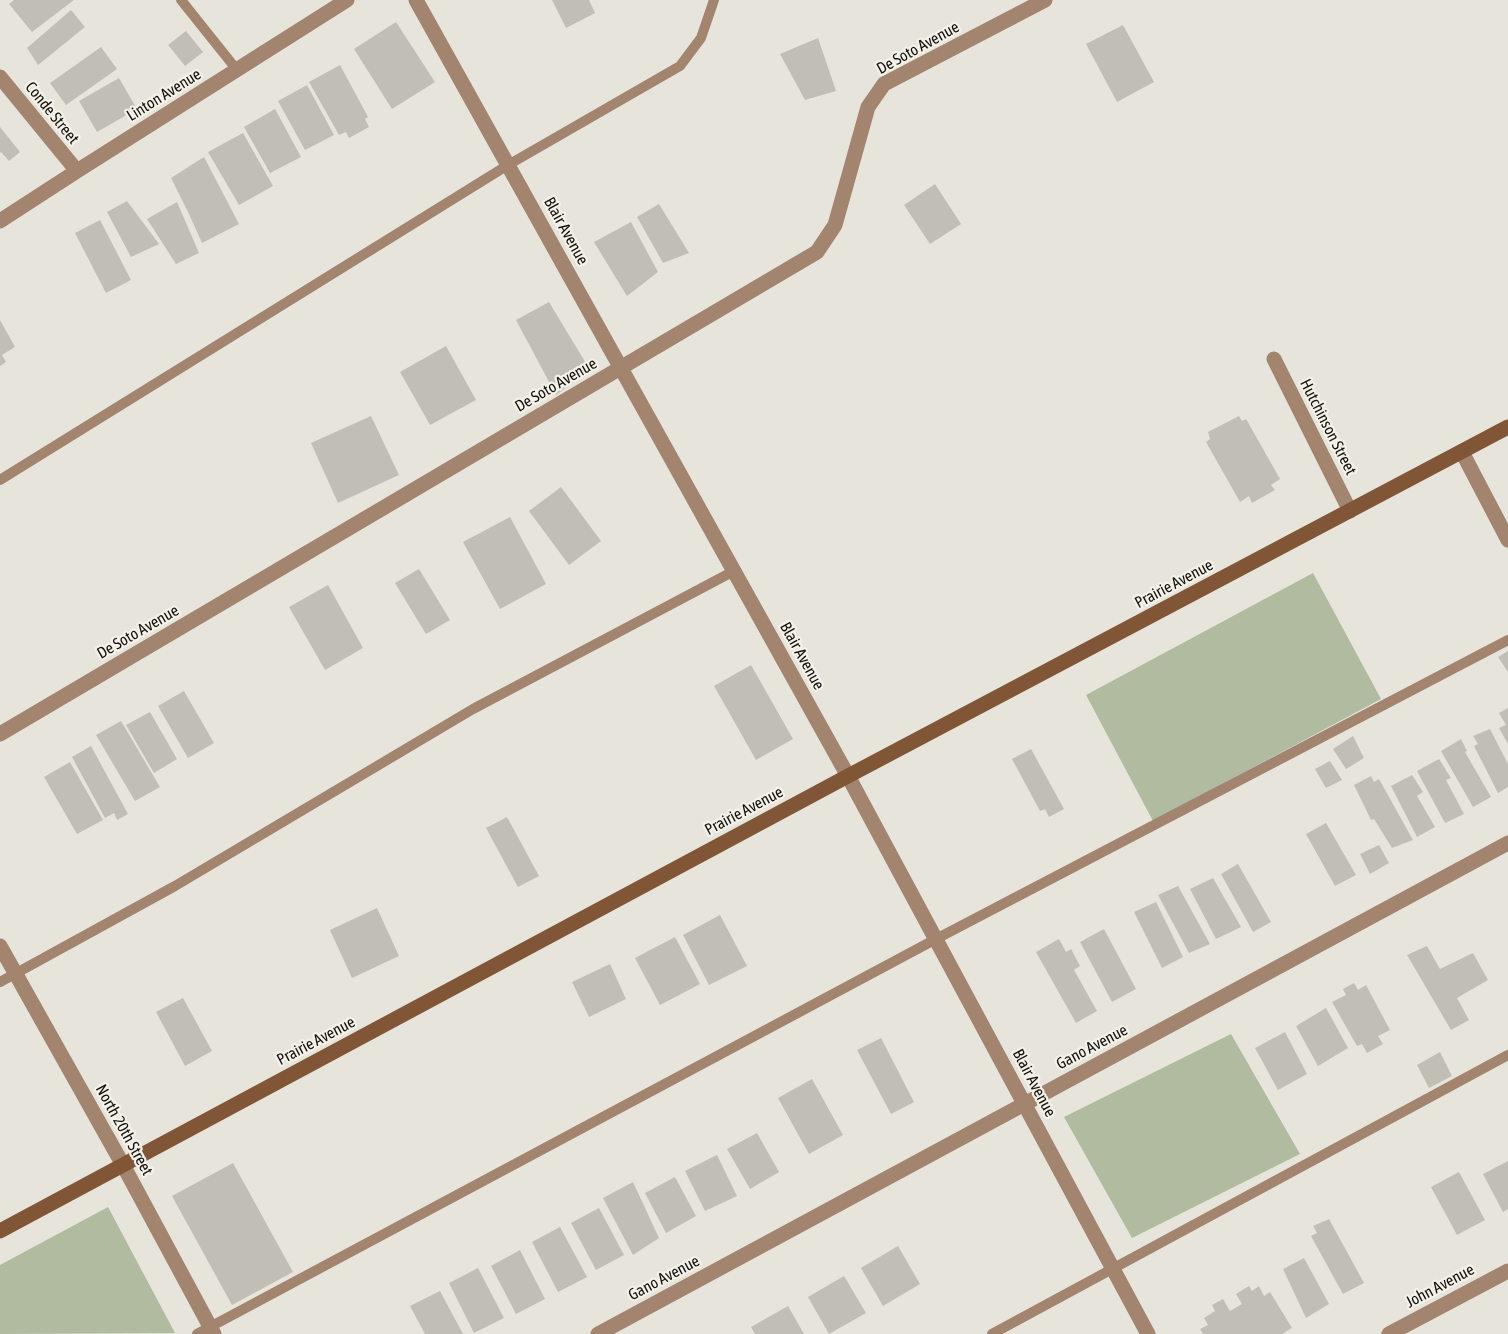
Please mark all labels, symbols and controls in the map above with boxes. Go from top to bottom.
street label: De Soto Avenue [874,18,962,78]
street label: Linton Avenue [123,65,205,125]
street label: Conde Street [21,78,83,148]
street label: Blair Avenue [540,194,592,268]
street label: De Soto Avenue [512,354,600,416]
street label: Hutchinson Street [1296,376,1360,478]
street label: Prairie Avenue [1132,555,1216,613]
street label: De Soto Avenue [94,601,182,663]
street label: Blair Avenue [776,619,828,693]
street label: Prairie Avenue [702,782,786,840]
street label: Prairie Avenue [274,1012,358,1070]
street label: Gano Avenue [1053,1020,1131,1074]
street label: Blair Avenue [1008,1046,1060,1120]
street label: North 20th Street [91,1081,157,1179]
street label: Gano Avenue [625,1251,703,1305]
street label: John Avenue [1403,1260,1477,1312]

